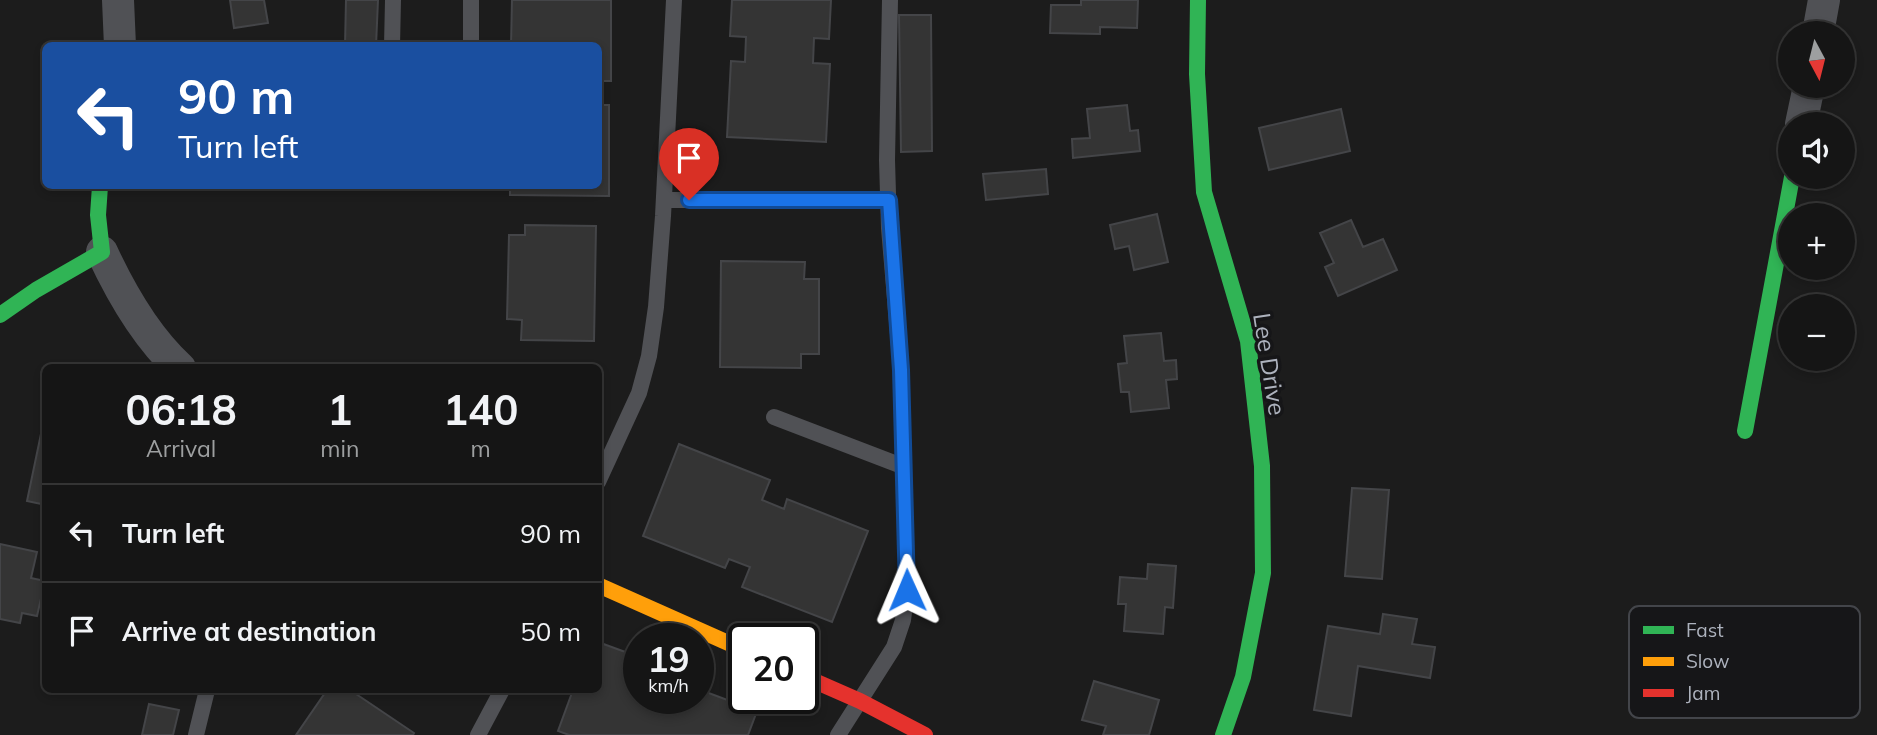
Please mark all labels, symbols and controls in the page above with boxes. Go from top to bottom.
north arrow [1778,21,1855,98]
map controls [1778,21,1855,371]
text: 90 m [178,65,294,126]
icon: left [63,70,154,161]
button: sound [1778,112,1855,189]
text: Turn left [178,126,298,166]
pin [659,128,719,200]
icon: arrive [670,139,708,177]
button: + [1778,203,1855,280]
button: − [1778,294,1855,371]
street label: Lee Drive [1247,311,1293,417]
text: 06:18 [126,383,237,436]
text: 1 [327,383,352,436]
text: 140 [443,383,518,436]
text: Arrival [146,434,216,463]
text: min [320,434,359,463]
text: m [471,434,491,463]
icon: left [63,514,101,552]
text: Turn left [122,517,224,550]
text: 90 m [520,517,581,550]
position arrow [870,553,944,627]
legend [1629,606,1860,718]
icon: arrive [63,612,101,650]
text: Arrive at destination [122,615,377,648]
text: 50 m [520,615,581,648]
text: Fast [1686,618,1724,642]
speed limit sign: 20 [728,623,819,714]
text: 19 [647,637,690,681]
text: Slow [1686,649,1730,673]
text: km/h [648,674,689,697]
text: Jam [1686,681,1720,705]

